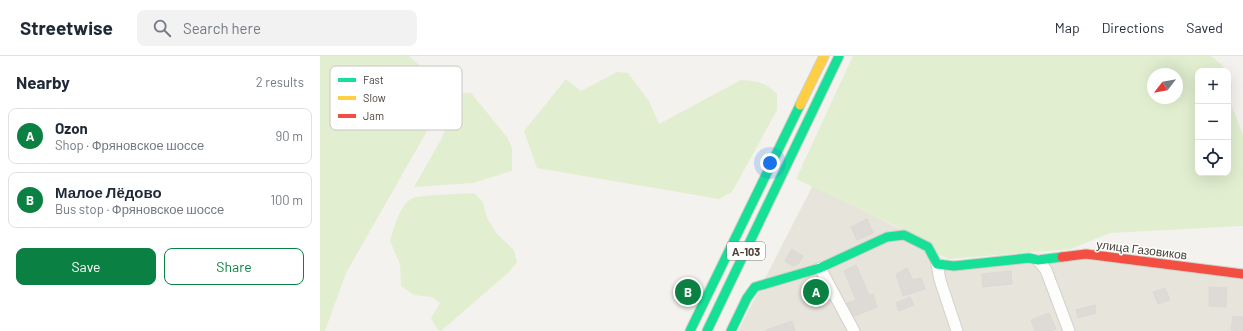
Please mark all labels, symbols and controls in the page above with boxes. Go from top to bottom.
search box [137,10,417,46]
text: Streetwise [20,16,113,39]
icon: search [151,17,173,39]
text: Search here [183,19,261,37]
text: Map [1055,19,1080,36]
text: Directions [1102,19,1164,36]
text: Saved [1186,19,1223,36]
legend [330,66,462,130]
north arrow [1147,68,1183,104]
map controls [1195,68,1231,176]
button: + [1195,68,1231,104]
text: Nearby [16,72,70,92]
text: Fast [363,73,384,86]
text: 2 results [256,74,304,90]
text: Slow [363,91,386,104]
button: − [1195,104,1231,140]
text: Jam [363,109,384,122]
text: Ozon [55,119,88,137]
text: A [26,128,34,144]
text: 90 m [276,128,303,144]
text: Shop · Фряновское шоссе [55,137,204,153]
button: locate [1195,140,1231,176]
your location [760,153,780,173]
text: Малое Лёдово [55,183,162,201]
text: B [26,192,34,208]
text: 100 m [270,192,303,208]
text: Bus stop · Фряновское шоссе [55,201,224,217]
street label: улица Газовиков [1096,236,1188,263]
road number: А-103 [727,242,765,260]
button: Save [16,248,156,285]
button: Share [164,248,304,285]
pin: B [675,277,701,307]
pin: A [803,277,829,307]

